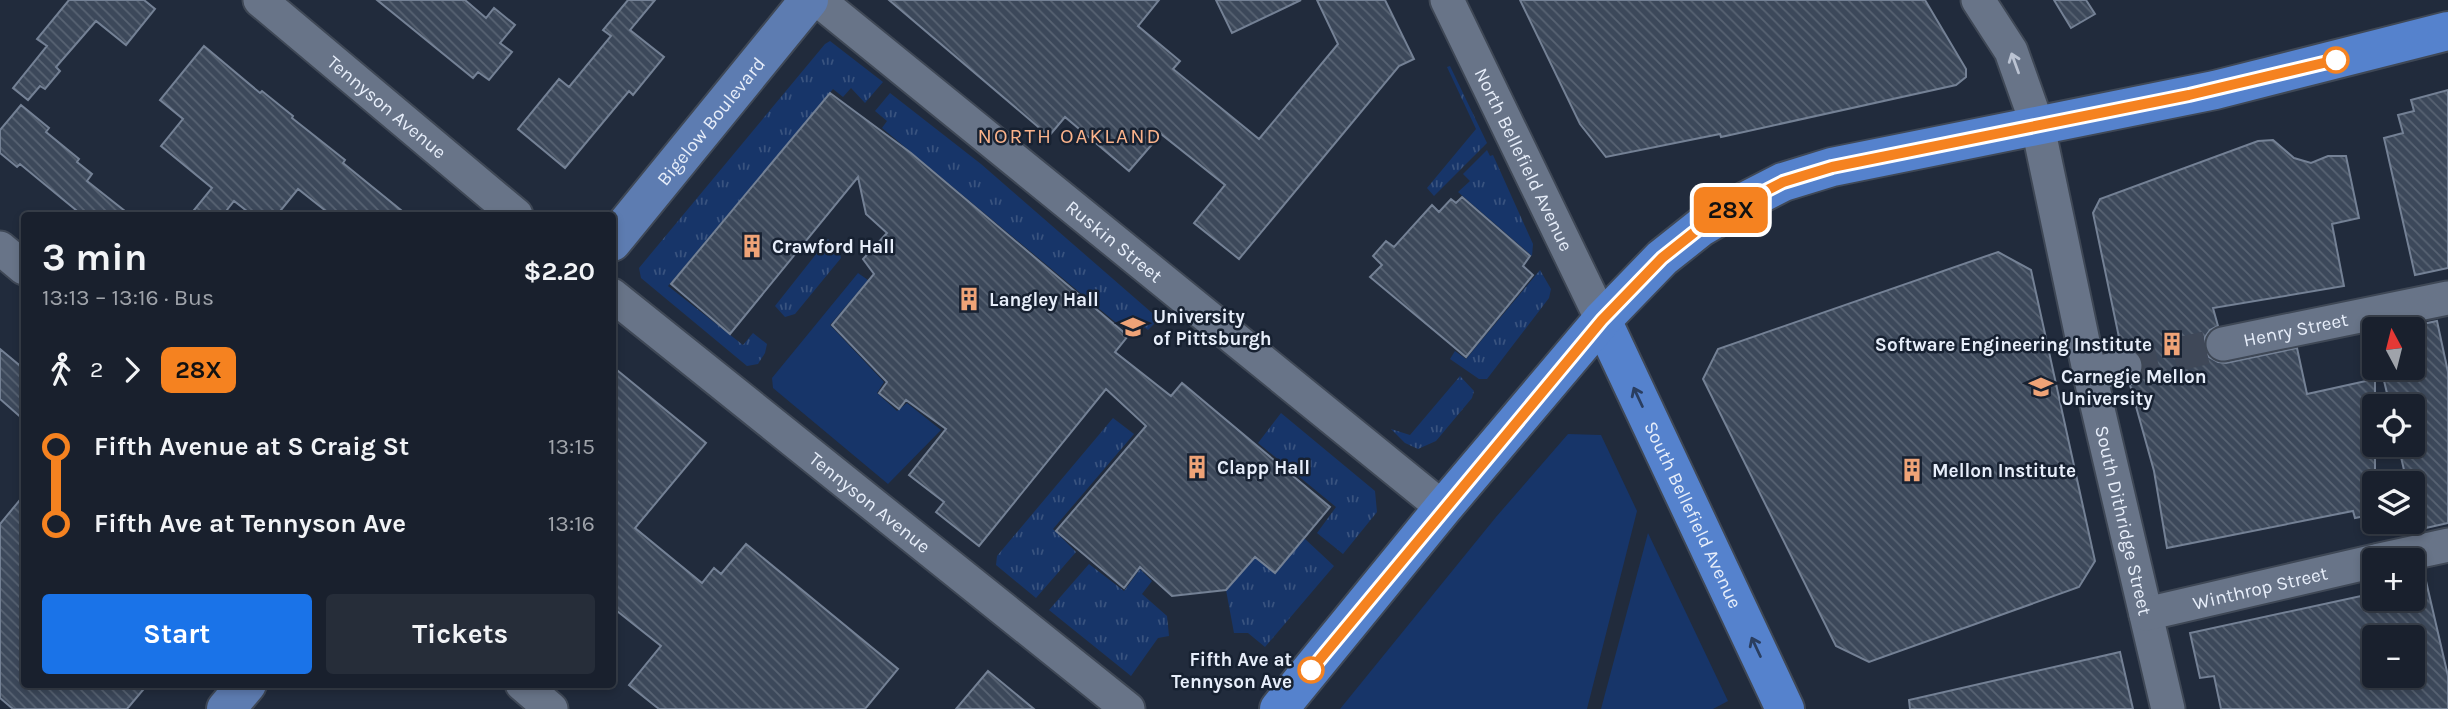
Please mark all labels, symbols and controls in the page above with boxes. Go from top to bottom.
unlabelled marker [2323,47,2349,73]
street label: Tennyson Avenue [322,51,450,164]
one-way arrow [2007,52,2020,74]
street label: Bigelow Boulevard [653,53,770,190]
street label: North Bellefield Avenue [1470,64,1577,255]
district label: NORTH OAKLAND [978,124,1162,148]
line badge: 28X [1691,187,1771,233]
street label: Ruskin Street [1061,196,1166,287]
text: 28X [1708,196,1754,224]
building icon: Crawford Hall [738,232,766,260]
text: 3 min [42,235,147,280]
place label: Crawford Hall [772,236,895,258]
text: $2.20 [524,256,595,287]
text: 13:13 – 13:16 · Bus [42,284,214,311]
building icon: Langley Hall [955,285,983,313]
place label: Langley Hall [989,289,1099,311]
place label: University of Pittsburgh [1153,306,1272,350]
street label: Henry Street [2241,309,2350,352]
school or university icon: University of Pittsburgh [1119,313,1147,341]
north arrow [2362,317,2426,380]
map controls [2362,317,2425,688]
building icon: Software Engineering Institute [2158,330,2186,358]
place label: Software Engineering Institute [1875,334,2152,356]
icon: walk [42,351,80,389]
icon: forward [113,351,151,389]
text: 2 [90,356,103,383]
text: 28X [175,356,222,384]
place label: Carnegie Mellon University [2061,366,2207,410]
school or university icon: Carnegie Mellon University [2027,373,2055,401]
one-way arrow [1631,387,1644,408]
button: locate [2362,394,2425,457]
street label: South Bellefield Avenue [1639,418,1746,612]
street label: South Dithridge Street [2090,423,2156,618]
text: Fifth Avenue at S Craig St [94,431,409,462]
text: 13:15 [548,433,595,460]
street label: Tennyson Avenue [805,448,934,558]
building icon: Clapp Hall [1183,453,1211,481]
building icon: Mellon Institute [1898,456,1926,484]
place label: Clapp Hall [1217,457,1310,479]
place label: Mellon Institute [1932,460,2076,482]
button: layers [2362,471,2425,534]
text: Fifth Ave at Tennyson Ave [94,508,406,539]
text: 13:16 [548,510,595,537]
button: + [2362,548,2425,611]
street label: Winthrop Street [2191,562,2330,615]
button: Start [42,594,312,674]
button: Tickets [326,594,595,674]
button: − [2362,625,2425,688]
one-way arrow [1749,637,1762,658]
place label: Fifth Ave at Tennyson Ave [1171,649,1292,693]
marker: Fifth Ave at Tennyson Ave [1298,657,1324,683]

